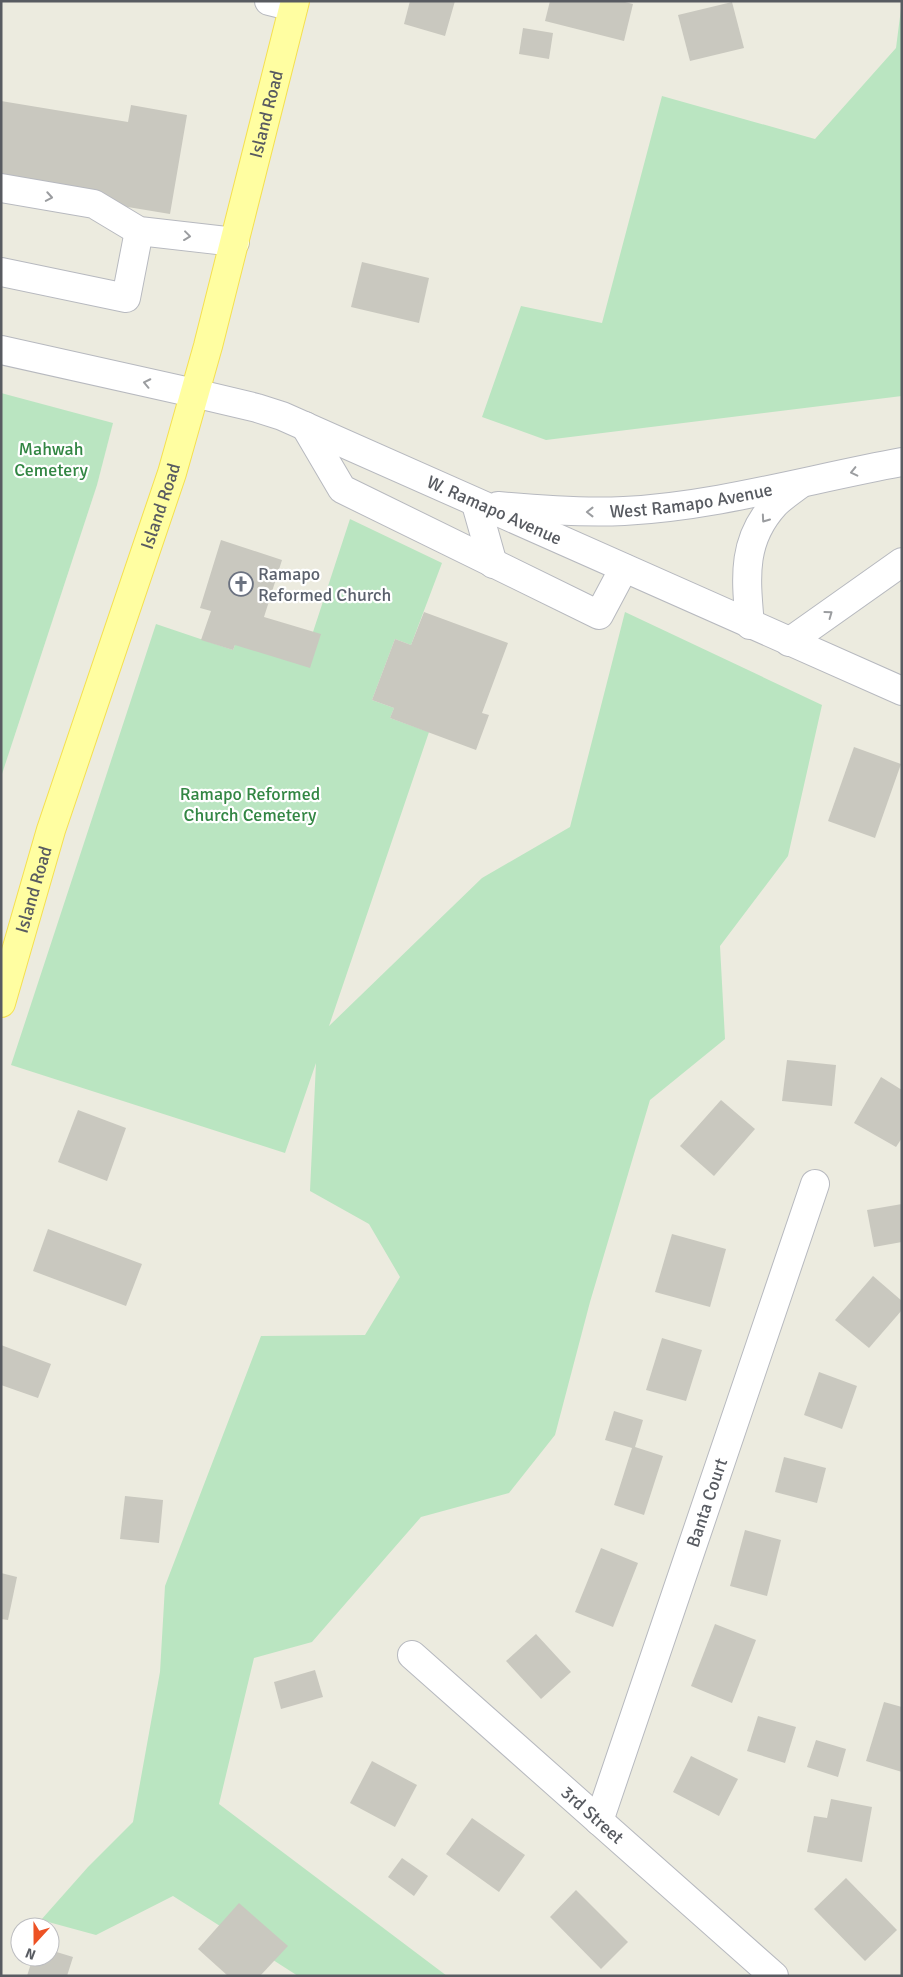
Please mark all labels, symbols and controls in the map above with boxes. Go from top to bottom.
street label: Island Road [245,68,288,160]
one-way arrow [45,191,54,201]
one-way arrow [183,230,191,241]
one-way arrow [142,378,151,388]
park label: Mahwah Cemetery [14,438,88,481]
street label: Island Road [136,461,185,552]
one-way arrow [850,467,859,477]
street label: W. Ramapo Avenue [423,471,565,550]
street label: West Ramapo Avenue [609,478,774,523]
one-way arrow [586,507,594,517]
one-way arrow [762,513,771,522]
place label: Ramapo Reformed Church [258,563,391,606]
church icon: Ramapo Reformed Church [228,571,254,597]
one-way arrow [823,611,833,620]
park label: Ramapo Reformed Church Cemetery [180,783,320,826]
street label: Island Road [11,844,57,936]
street label: Banta Court [682,1455,732,1550]
street label: 3rd Street [556,1781,628,1849]
north arrow [10,1917,60,1967]
text: N [23,1944,38,1963]

